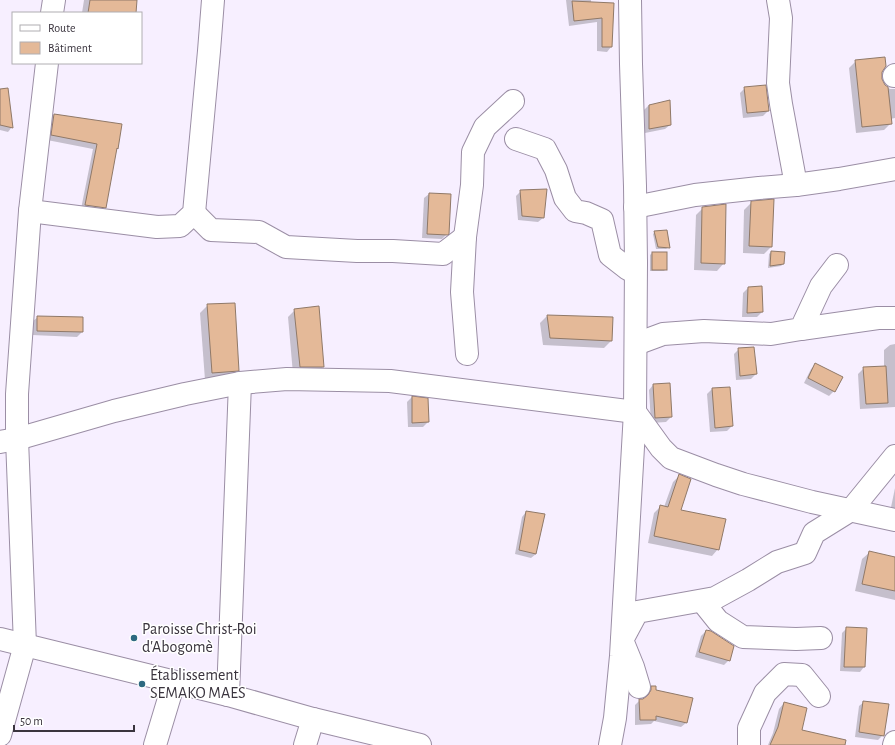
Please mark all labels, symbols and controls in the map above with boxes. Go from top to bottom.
legend [12,12,142,64]
text: Route [48,22,75,34]
text: Bâtiment [48,42,92,54]
place label: Paroisse Christ-Roi d'Abogomè [142,621,257,655]
marker: Paroisse Christ-Roi d'Abogomè [129,633,139,643]
place label: Établissement SEMAKO MAES [150,665,245,701]
marker: Établissement SEMAKO MAES [137,679,147,689]
scale bar [14,707,134,733]
text: 50 m [20,715,43,727]

